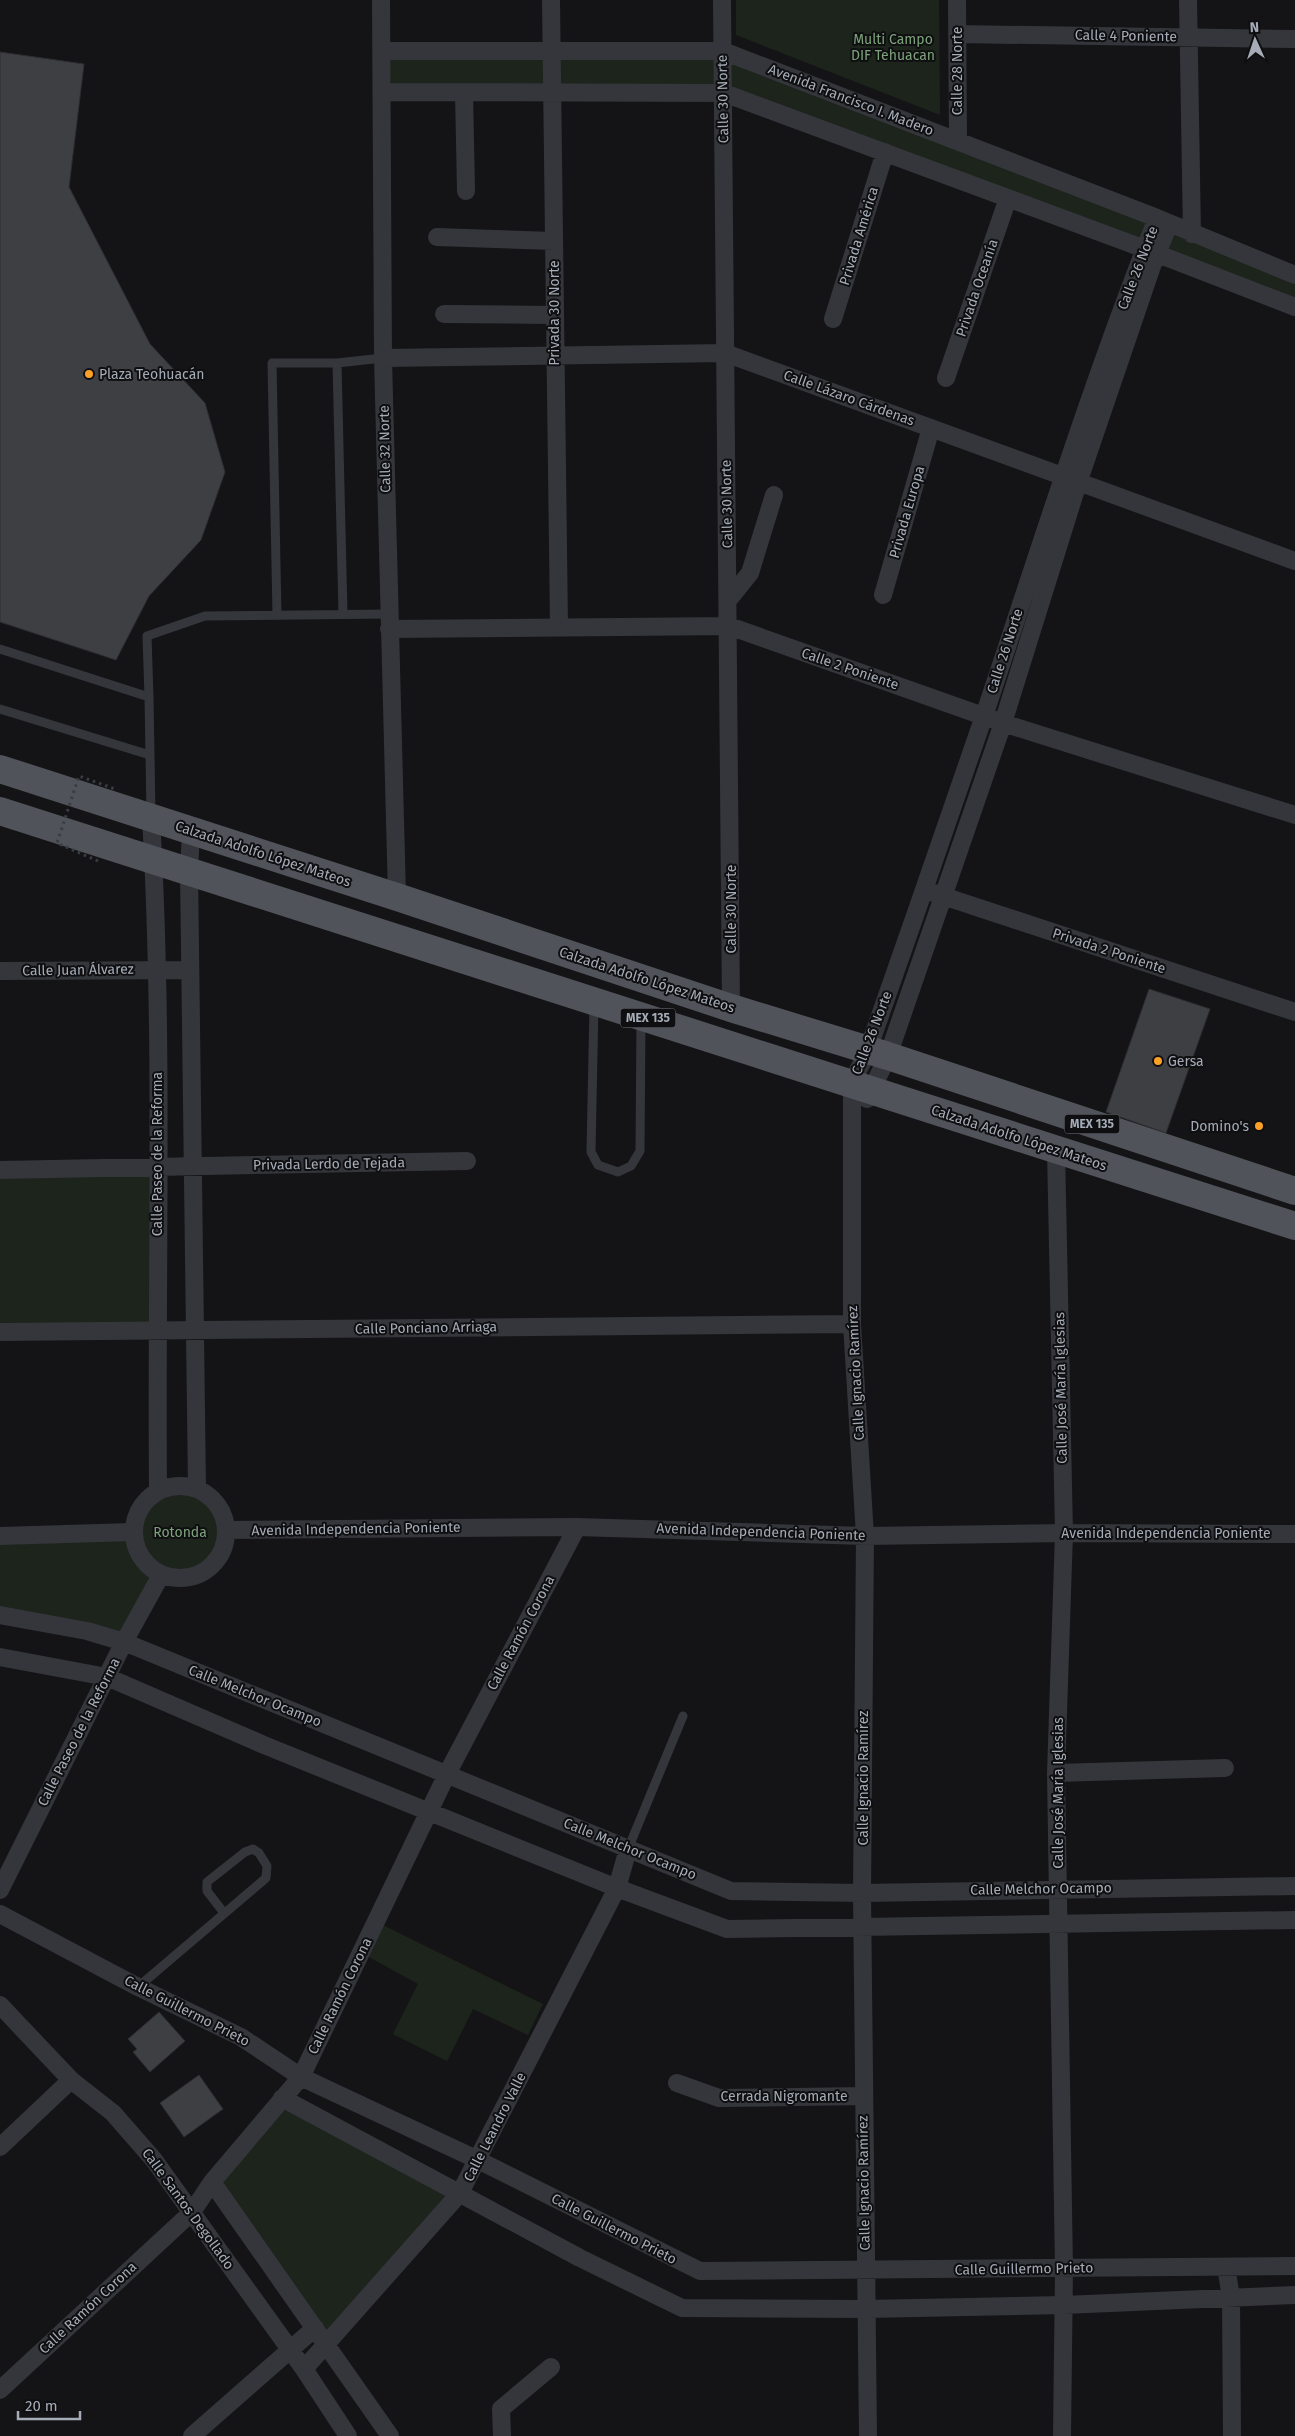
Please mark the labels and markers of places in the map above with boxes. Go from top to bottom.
place label: Plaza Teohuacán [99,366,205,383]
marker: Plaza Teohuacán [83,368,95,380]
place label: Gersa [1168,1053,1204,1070]
marker: Gersa [1152,1055,1164,1067]
place label: Domino's [1190,1118,1249,1135]
marker: Domino's [1253,1120,1265,1132]

